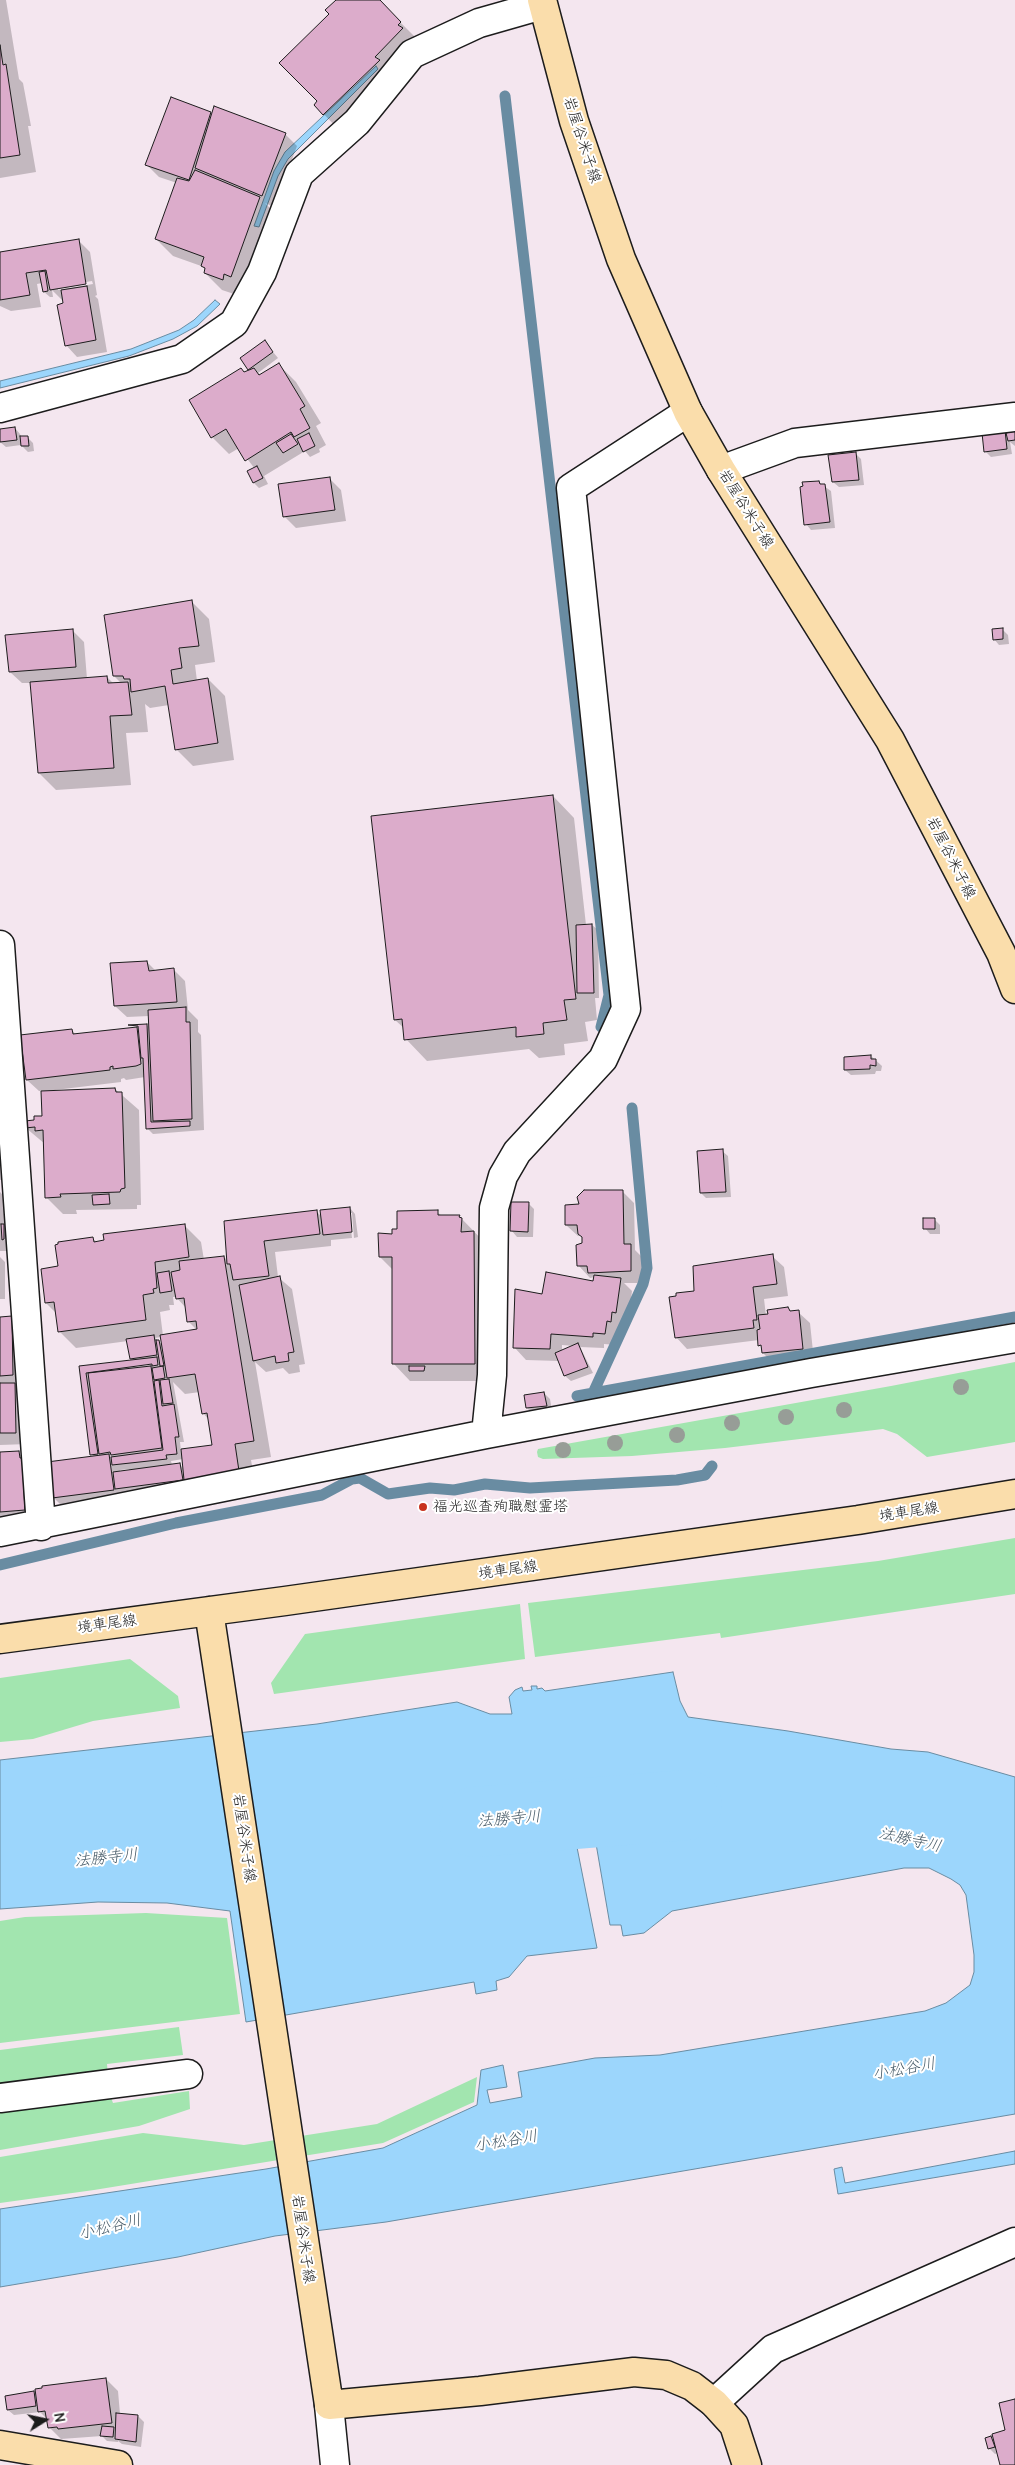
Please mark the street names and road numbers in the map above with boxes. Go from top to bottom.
street label: 岩屋谷米子線 [560,94,604,186]
street label: 岩屋谷米子線 [715,466,777,552]
street label: 岩屋谷米子線 [923,814,979,902]
street label: 境車尾線 [878,1498,940,1526]
street label: 境車尾線 [477,1557,539,1583]
street label: 境車尾線 [76,1611,138,1637]
street label: 岩屋谷米子線 [229,1792,259,1884]
street label: 岩屋谷米子線 [288,2193,318,2285]

